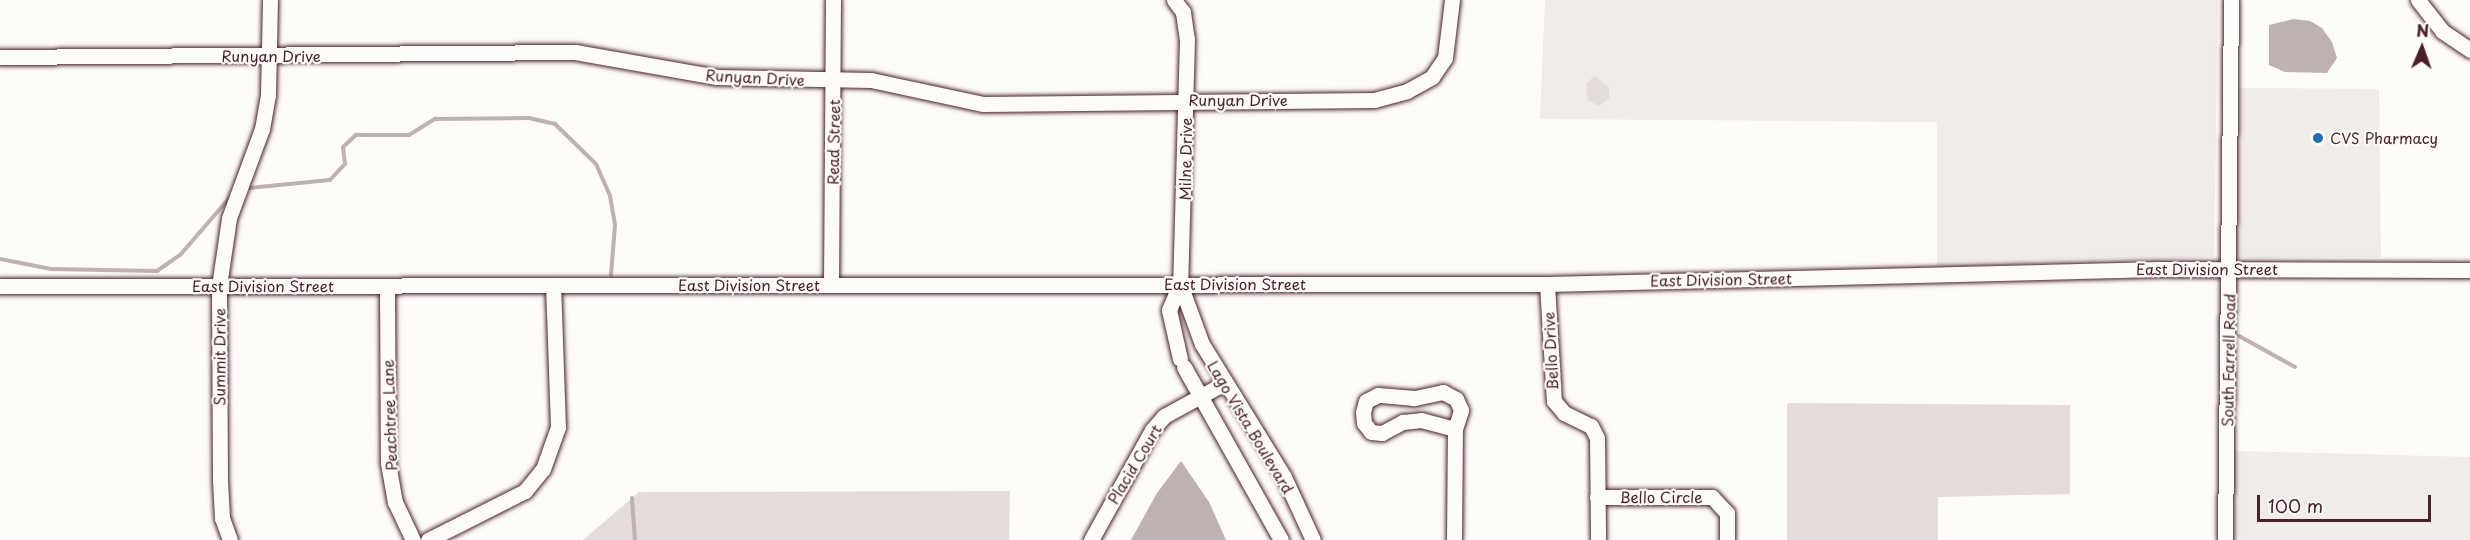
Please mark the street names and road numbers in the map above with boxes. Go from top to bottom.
street label: Runyan Drive [222,47,320,65]
street label: Runyan Drive [705,65,805,89]
street label: Runyan Drive [1189,91,1287,109]
street label: Read Street [823,99,843,185]
street label: Milne Drive [1175,117,1195,201]
street label: East Division Street [2136,260,2278,278]
street label: East Division Street [1650,269,1792,289]
street label: East Division Street [1164,275,1306,293]
street label: East Division Street [678,276,820,294]
street label: East Division Street [192,277,334,295]
street label: South Farrell Road [2218,293,2238,427]
street label: Summit Drive [210,307,228,407]
street label: Bello Drive [1539,311,1561,391]
street label: Lago Vista Boulevard [1204,357,1298,497]
street label: Peachtree Lane [378,359,400,471]
street label: Placid Court [1103,421,1165,507]
street label: Bello Circle [1619,488,1703,506]

